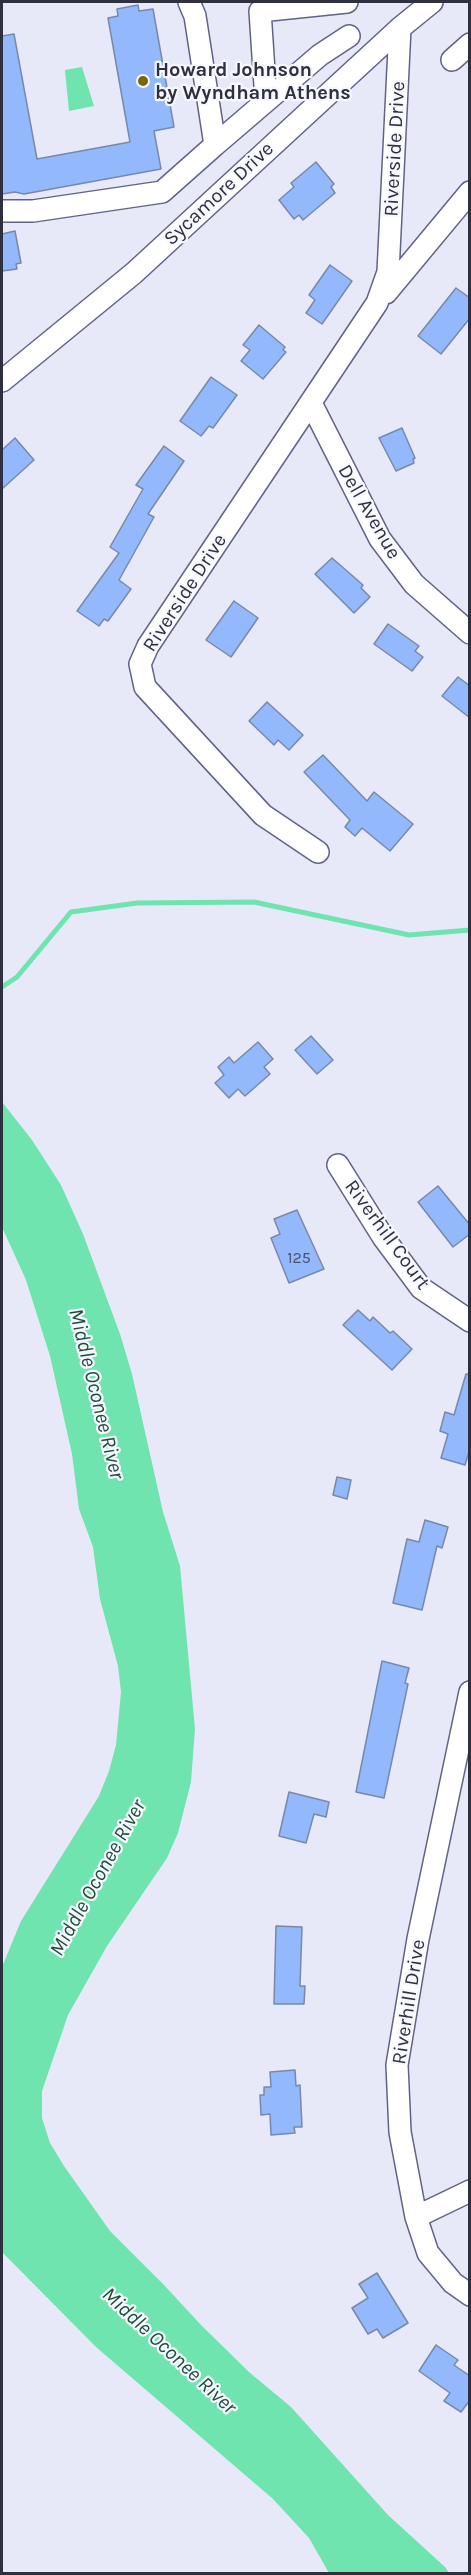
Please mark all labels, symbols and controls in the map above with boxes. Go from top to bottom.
place label: Howard Johnson by Wyndham Athens [155,58,351,105]
marker: Howard Johnson by Wyndham Athens [136,74,150,88]
street label: Riverside Drive [379,81,411,217]
street label: Sycamore Drive [159,137,279,251]
street label: Dell Avenue [332,460,406,564]
street label: Riverside Drive [138,530,232,656]
street label: Riverhill Court [339,1175,435,1295]
house number: 125 [287,1248,311,1268]
water label: Middle Oconee River [63,1306,129,1482]
water label: Middle Oconee River [45,1795,151,1961]
street label: Riverhill Drive [387,1938,431,2066]
water label: Middle Oconee River [96,2282,242,2420]

